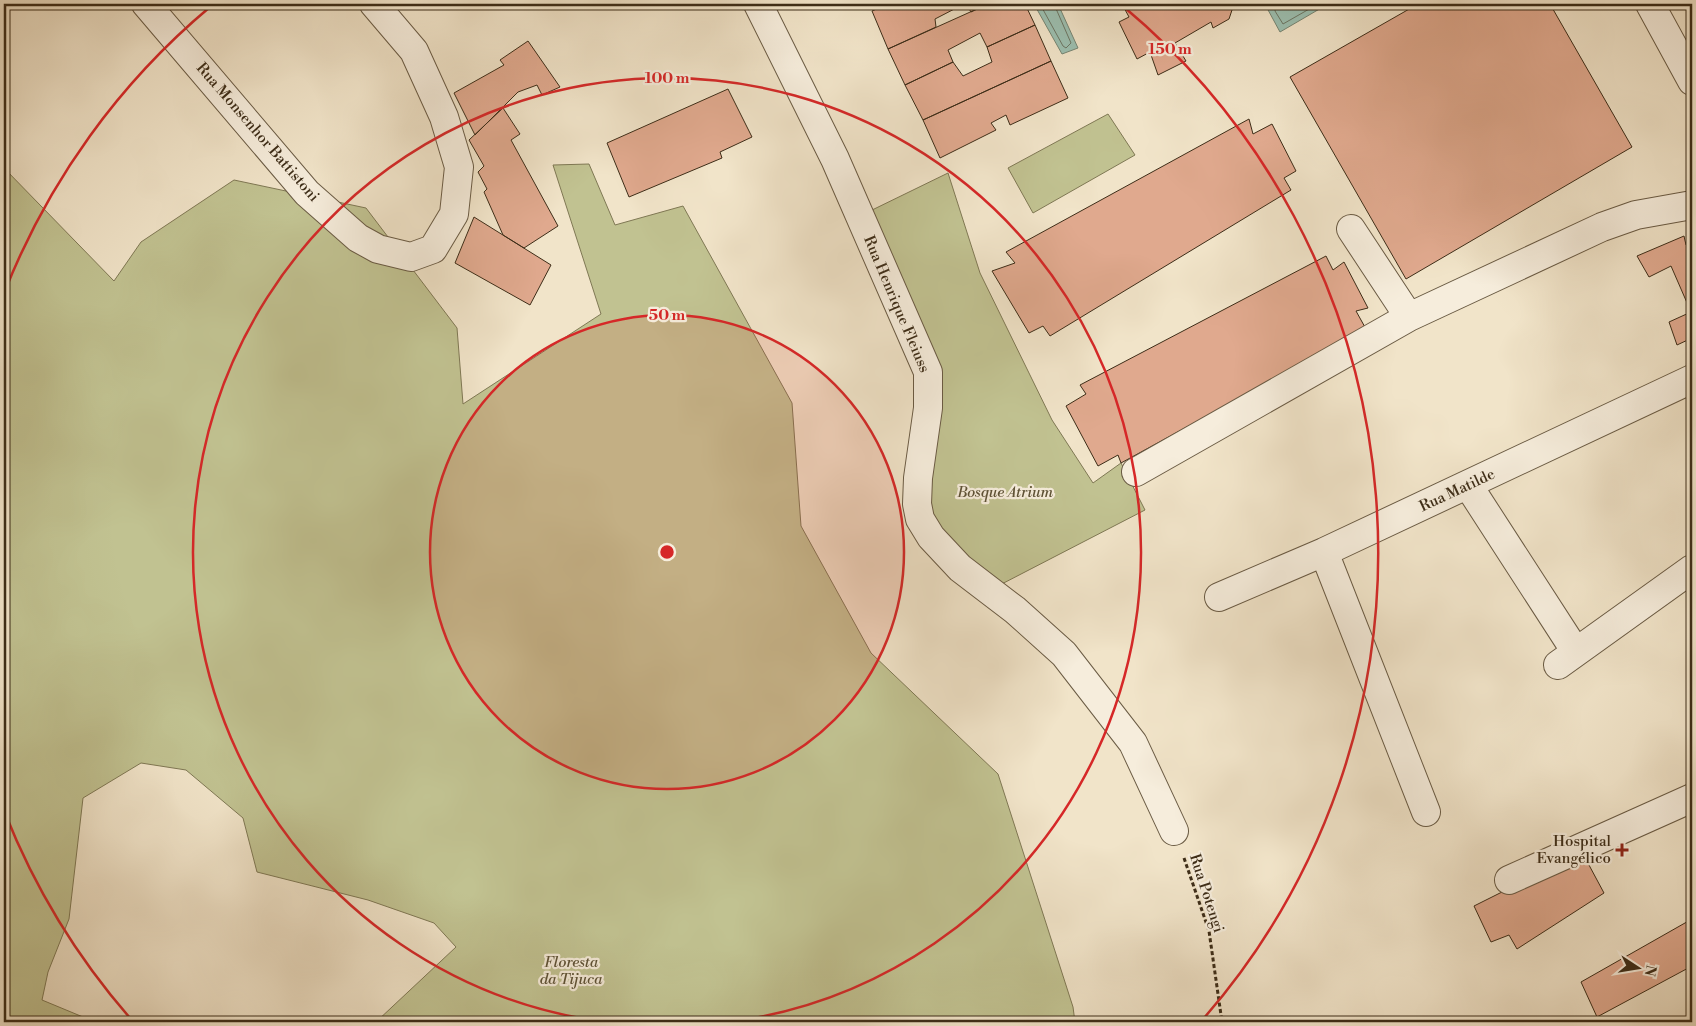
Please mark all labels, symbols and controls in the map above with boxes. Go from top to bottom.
text: 150 m [1148,40,1192,59]
street label: Rua Monsenhor Battistoni [192,59,323,206]
text: 100 m [645,69,690,88]
street label: Rua Henrique Fleiuss [859,233,934,376]
text: 50 m [649,306,685,325]
street label: Rua Matilde [1416,465,1498,516]
park label: Bosque Atrium [956,483,1054,502]
centre of rings [658,543,676,561]
place label: Hospital Evangélico [1537,832,1612,868]
marker: Hospital Evangélico [1615,843,1629,857]
street label: Rua Potengi [1185,851,1228,935]
north arrow [1614,944,1664,994]
park label: Floresta da Tijuca [540,953,603,989]
text: N [1640,963,1660,978]

